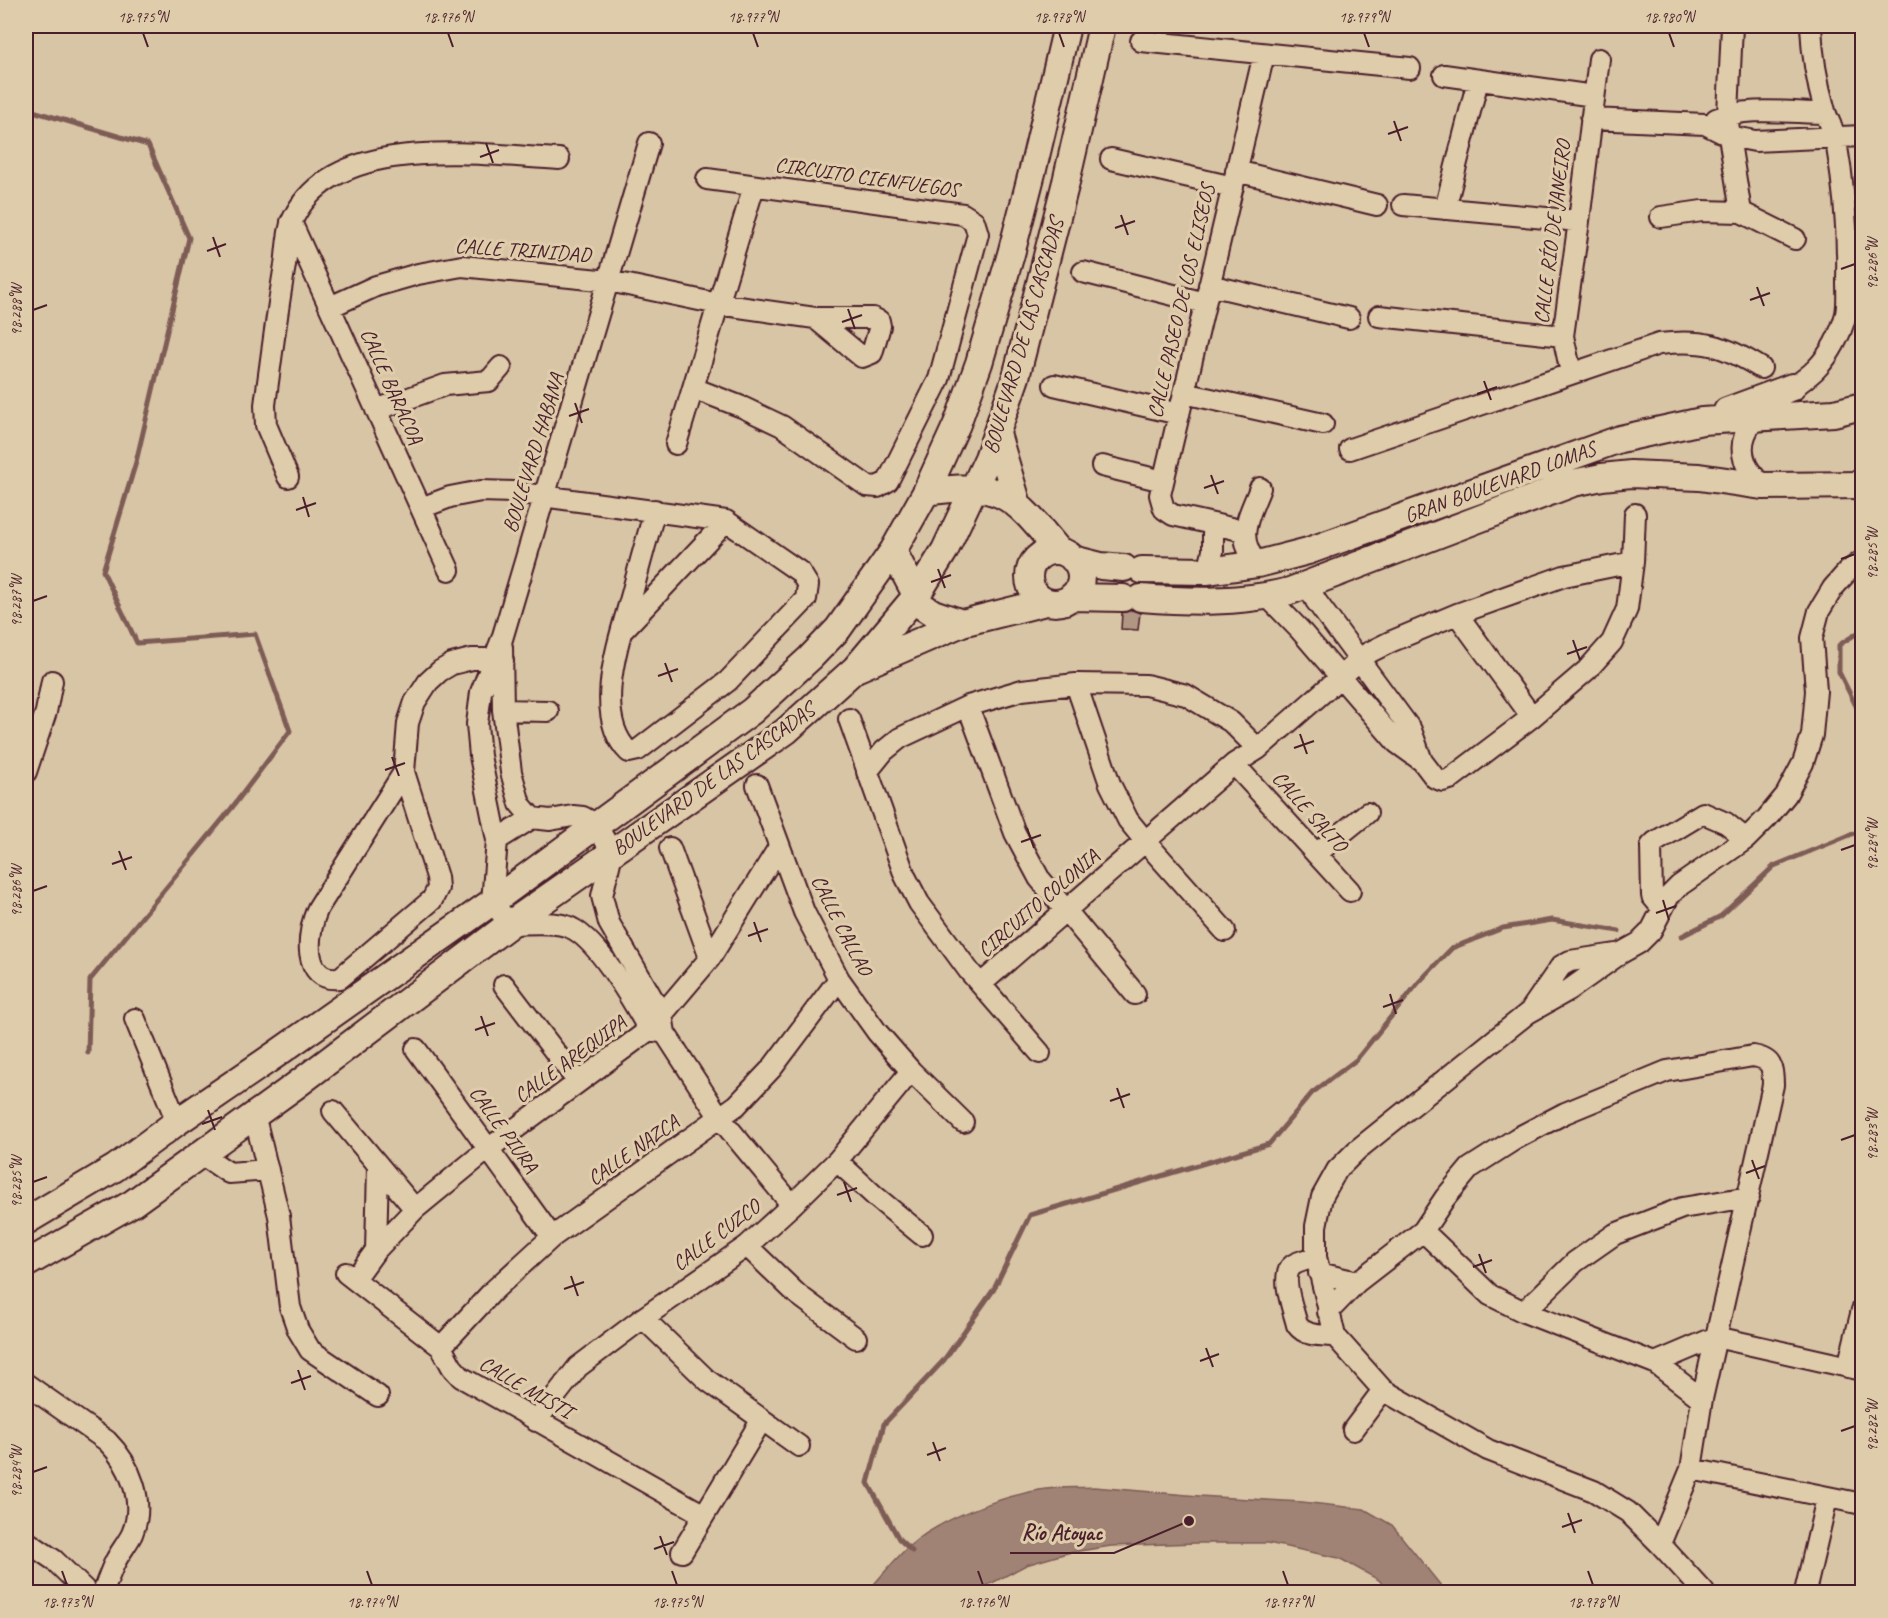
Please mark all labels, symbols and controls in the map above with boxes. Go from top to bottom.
text: 18.975°N [118,8,171,27]
text: 18.976°N [423,8,476,27]
text: 18.977°N [728,8,781,27]
text: 18.978°N [1034,8,1087,27]
text: 18.979°N [1339,8,1392,27]
text: 18.980°N [1644,8,1697,27]
street label: CALLE RÍO DE JANEIRO [1528,136,1576,325]
street label: CIRCUITO CIENFUEGOS [773,151,963,203]
street label: CALLE PASEO DE LOS ELISEOS [1141,179,1221,420]
street label: BOULEVARD DE LAS CASCADAS [977,212,1070,457]
street label: CALLE TRINIDAD [454,232,594,268]
text: 98.286°W [1863,235,1882,290]
text: 98.288°W [7,281,26,336]
street label: CALLE BARACOA [355,324,429,448]
street label: BOULEVARD HABANA [496,369,570,536]
street label: GRAN BOULEVARD LOMAS [1401,434,1602,529]
text: 98.285°W [1863,525,1882,580]
text: 98.287°W [7,572,26,627]
street label: BOULEVARD DE LAS CASCADAS [607,695,822,861]
street label: CALLE SALTO [1267,765,1355,859]
text: 98.284°W [1863,816,1882,871]
street label: CIRCUITO COLONIA [972,843,1104,963]
text: 98.286°W [7,862,26,917]
street label: CALLE CALLAO [806,870,880,982]
street label: CALLE AREQUIPA [509,1009,632,1108]
street label: CALLE PIURA [464,1080,544,1178]
text: 98.283°W [1863,1106,1882,1161]
street label: CALLE NAZCA [582,1108,685,1191]
text: 98.285°W [7,1153,26,1208]
street label: CALLE CUZCO [667,1192,767,1276]
street label: CALLE MISTI [475,1350,581,1426]
text: 98.282°W [1863,1397,1882,1452]
text: 98.284°W [7,1443,26,1498]
callout: Río Atoyac [1010,1513,1114,1553]
text: Río Atoyac [1022,1519,1103,1547]
text: 18.973°N [42,1593,95,1612]
text: 18.974°N [347,1593,400,1612]
text: 18.975°N [652,1593,705,1612]
text: 18.976°N [958,1593,1011,1612]
text: 18.977°N [1263,1593,1316,1612]
text: 18.978°N [1568,1593,1621,1612]

